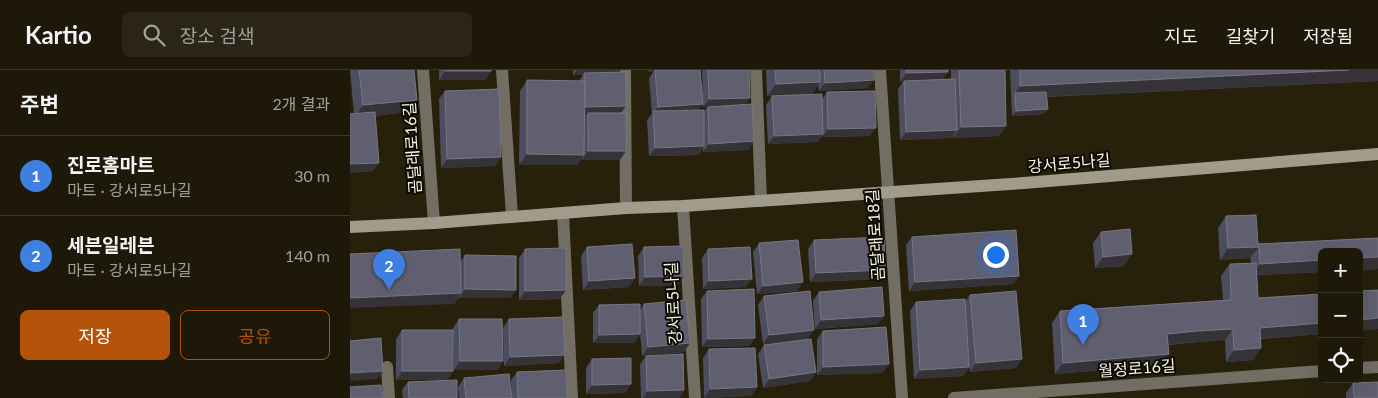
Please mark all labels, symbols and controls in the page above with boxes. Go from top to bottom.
search box [122,12,472,57]
text: Kartio [25,20,92,49]
icon: search [140,21,168,49]
text: 장소 검색 [180,24,255,47]
text: 지도 [1165,25,1198,47]
text: 길찾기 [1226,25,1275,47]
text: 저장됨 [1303,25,1353,47]
text: 주변 [20,91,59,116]
text: 2개 결과 [272,94,330,113]
street label: 곰달래로16길 [399,101,424,195]
street label: 강서로5나길 [1027,149,1111,176]
text: 진로홈마트 [67,153,154,176]
text: 1 [31,166,41,185]
text: 30 m [294,166,330,185]
text: 마트 · 강서로5나길 [67,180,192,199]
street label: 곰달래로18길 [862,188,887,282]
text: 세븐일레븐 [67,233,154,256]
your location [983,242,1009,268]
text: 2 [31,246,41,265]
text: 140 m [285,246,330,265]
map controls [1318,248,1363,383]
button: + [1318,248,1363,293]
pin: 2 [373,249,405,290]
text: 마트 · 강서로5나길 [67,260,192,279]
street label: 강서로5나길 [661,261,684,345]
button: − [1318,293,1363,338]
pin: 1 [1067,304,1099,345]
button: 저장 [20,310,170,360]
button: 공유 [180,310,330,360]
button: locate [1318,338,1363,383]
street label: 월정로16길 [1098,355,1176,380]

